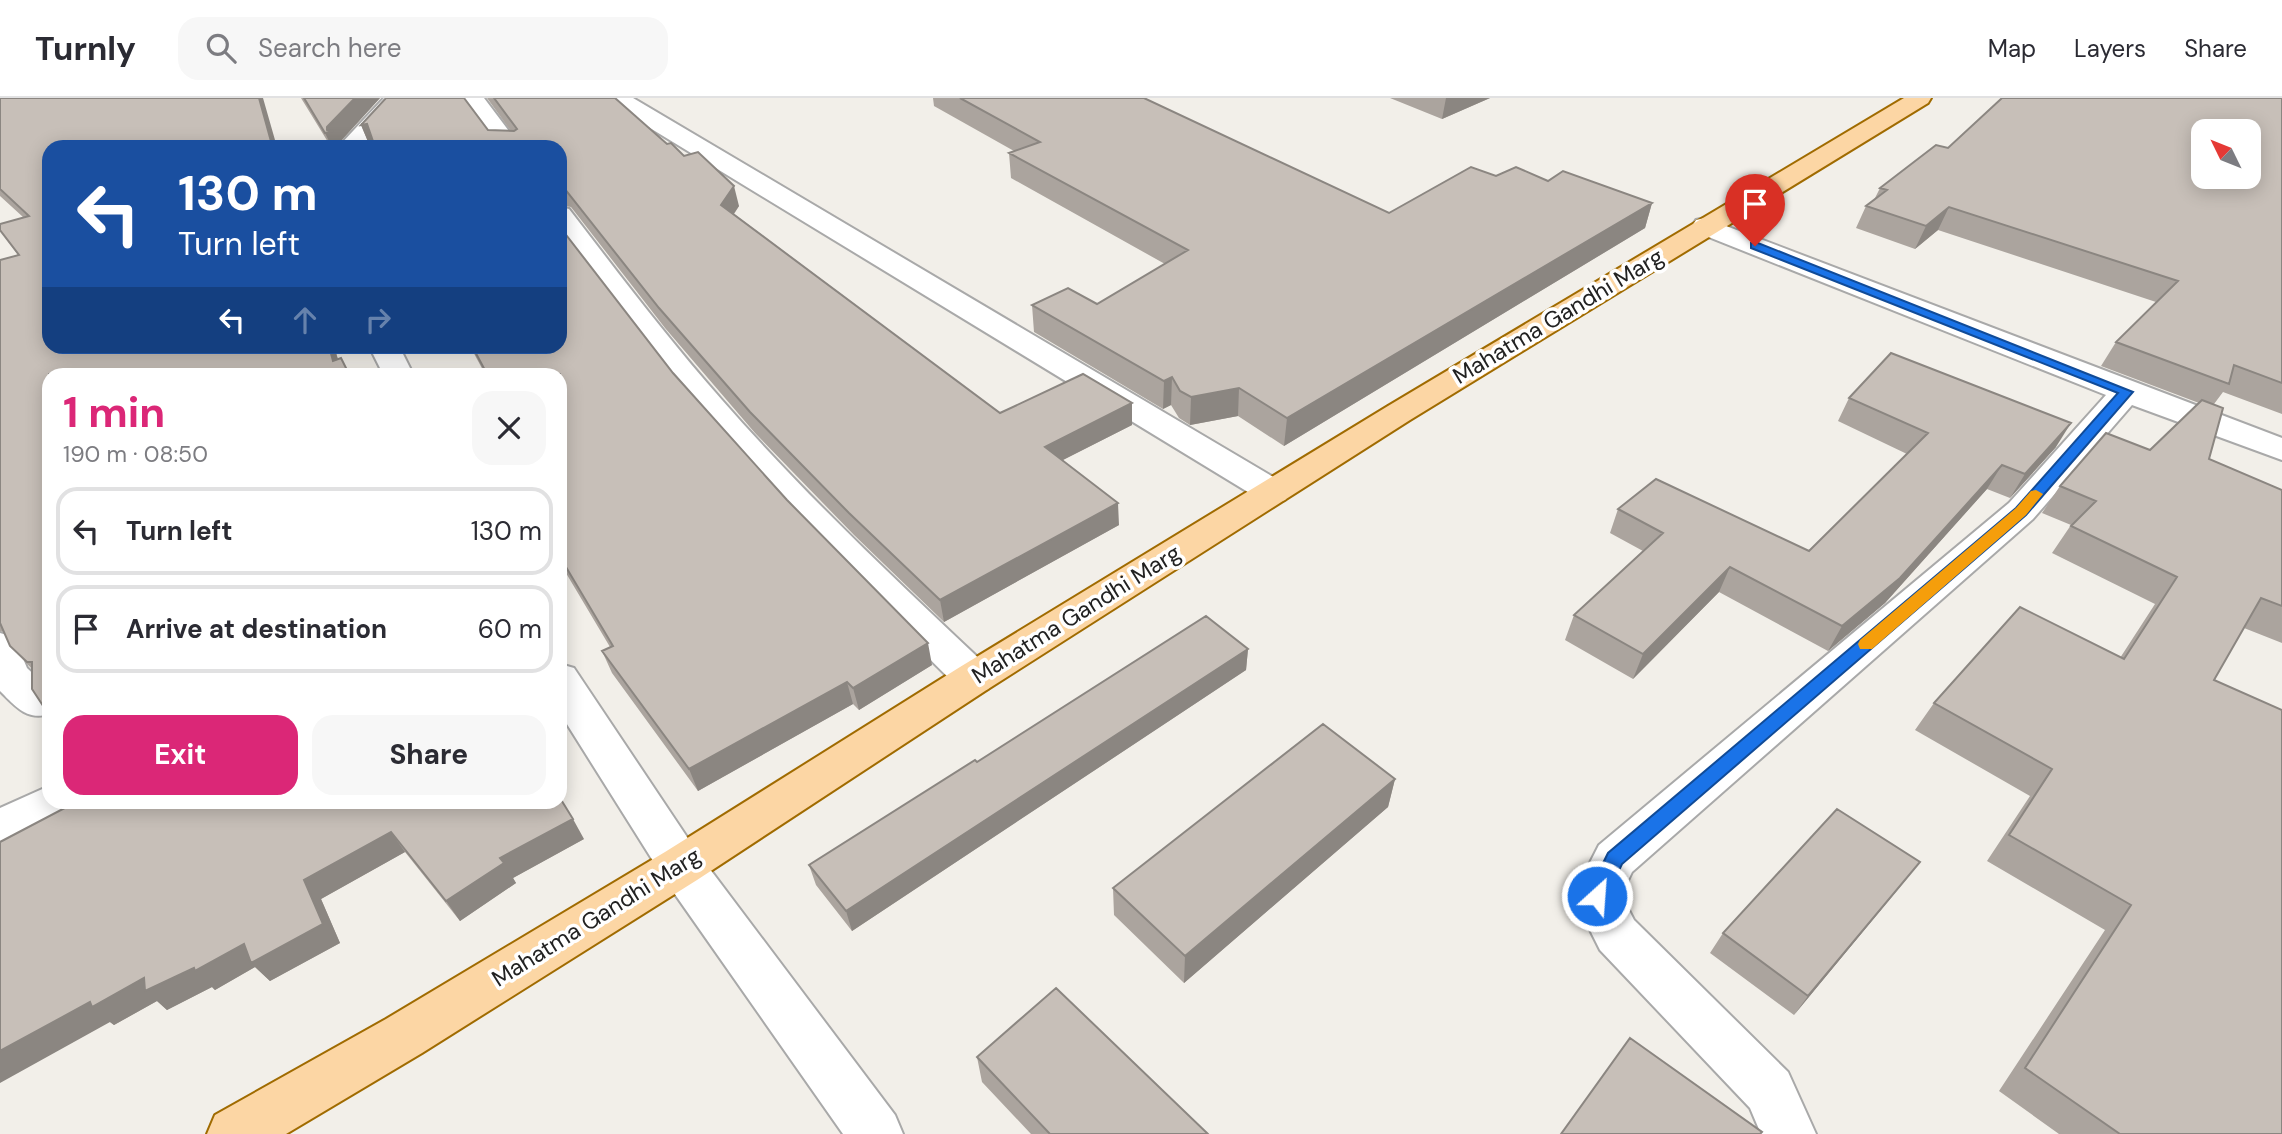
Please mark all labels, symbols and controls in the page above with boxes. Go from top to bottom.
search box [178,17,668,80]
text: Turnly [35,27,136,70]
icon: search [202,29,240,67]
text: Search here [258,31,401,65]
text: Map [1988,33,2036,64]
text: Layers [2074,33,2146,64]
text: Share [2184,33,2247,64]
north arrow [2191,119,2261,189]
map controls [2191,119,2261,189]
text: 130 m [178,161,318,225]
icon: left [63,168,154,259]
pin [1725,174,1785,246]
icon: arrive [1736,185,1774,223]
text: Turn left [178,223,300,265]
street label: Mahatma Gandhi Marg [1447,241,1669,391]
icon: left [213,301,251,339]
icon: ahead [286,301,324,339]
icon: right [359,301,397,339]
text: 1 min [63,385,165,440]
button: close [472,391,546,465]
text: 190 m · 08:50 [63,439,208,469]
icon: left [67,512,105,550]
text: Turn left [126,514,233,548]
text: 130 m [471,514,542,548]
street label: Mahatma Gandhi Marg [966,537,1186,691]
icon: arrive [67,610,105,648]
text: Arrive at destination [126,612,387,646]
text: 60 m [478,612,542,646]
button: Exit [63,715,298,795]
button: Share [312,715,546,795]
street label: Mahatma Gandhi Marg [486,840,706,994]
position arrow [1560,859,1634,933]

